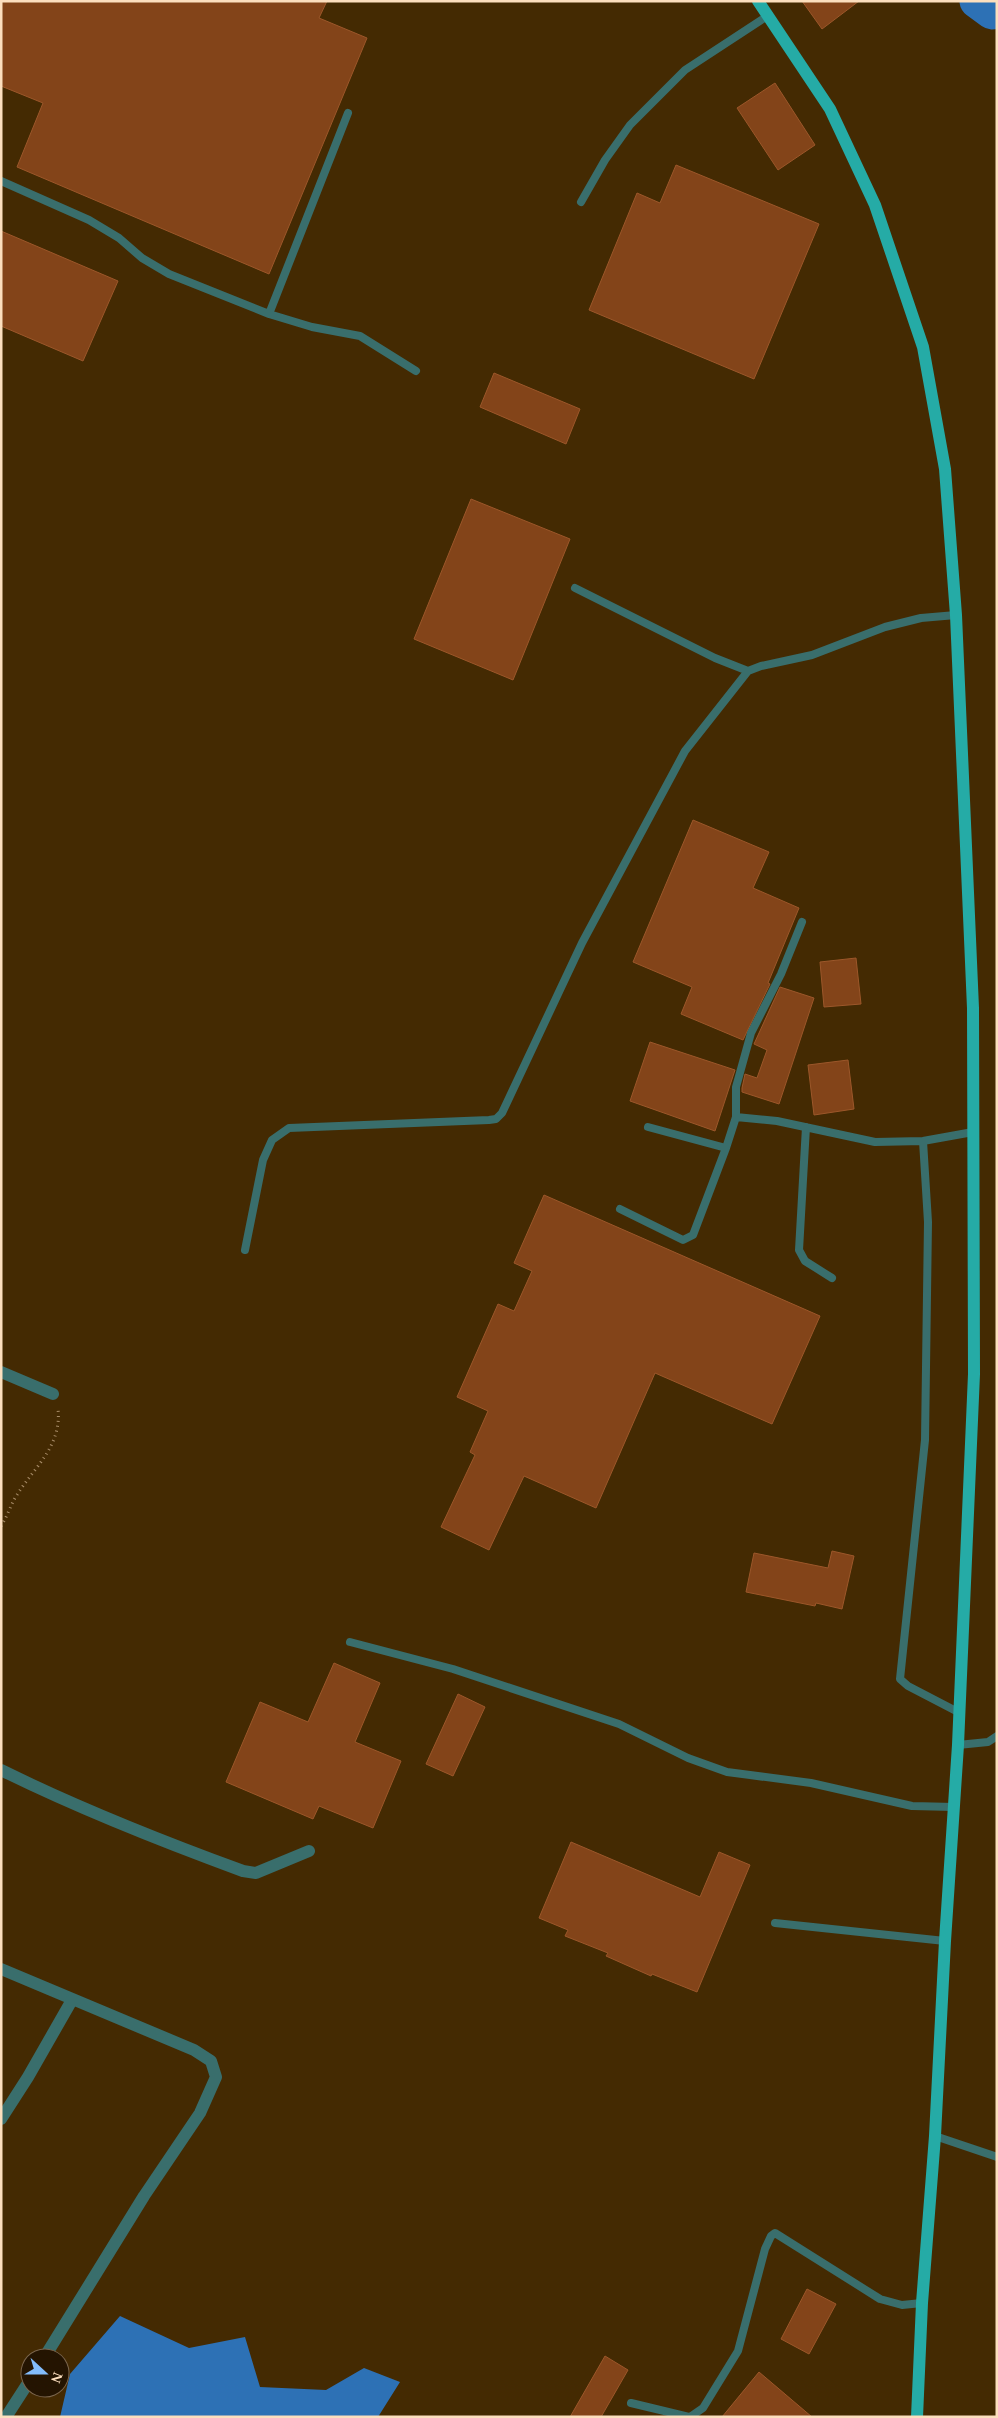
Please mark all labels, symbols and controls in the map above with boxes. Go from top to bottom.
north arrow [20,2348,70,2398]
text: N [48,2370,65,2385]

